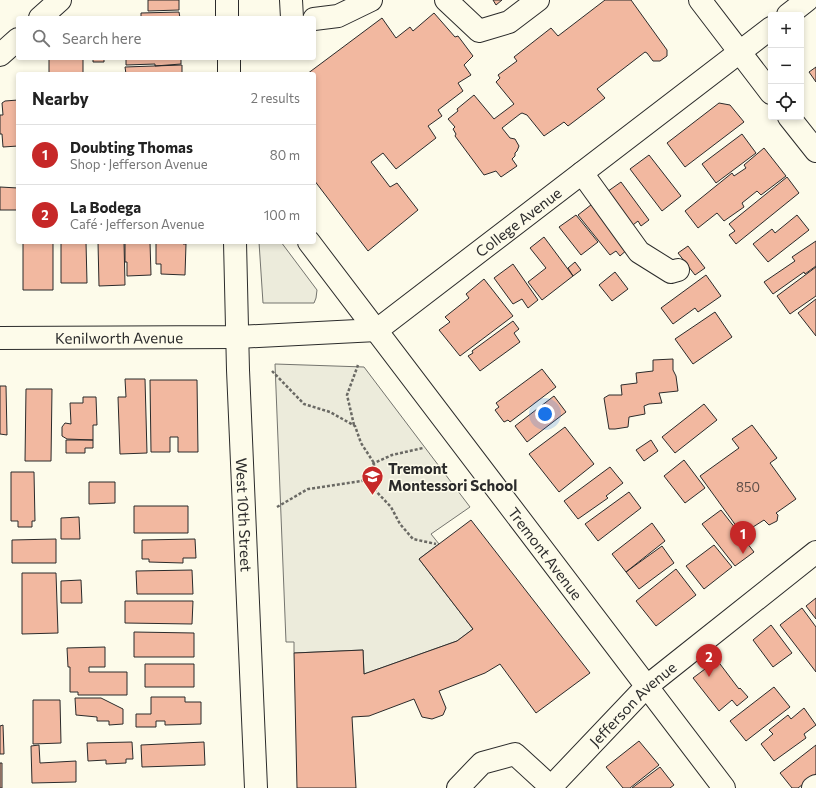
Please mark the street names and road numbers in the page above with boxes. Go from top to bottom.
street label: College Avenue [472,183,565,260]
street label: Kenilworth Avenue [55,328,183,347]
street label: West 10th Street [233,457,256,572]
street label: Tremont Avenue [505,503,587,603]
street label: Jefferson Avenue [585,658,680,750]

